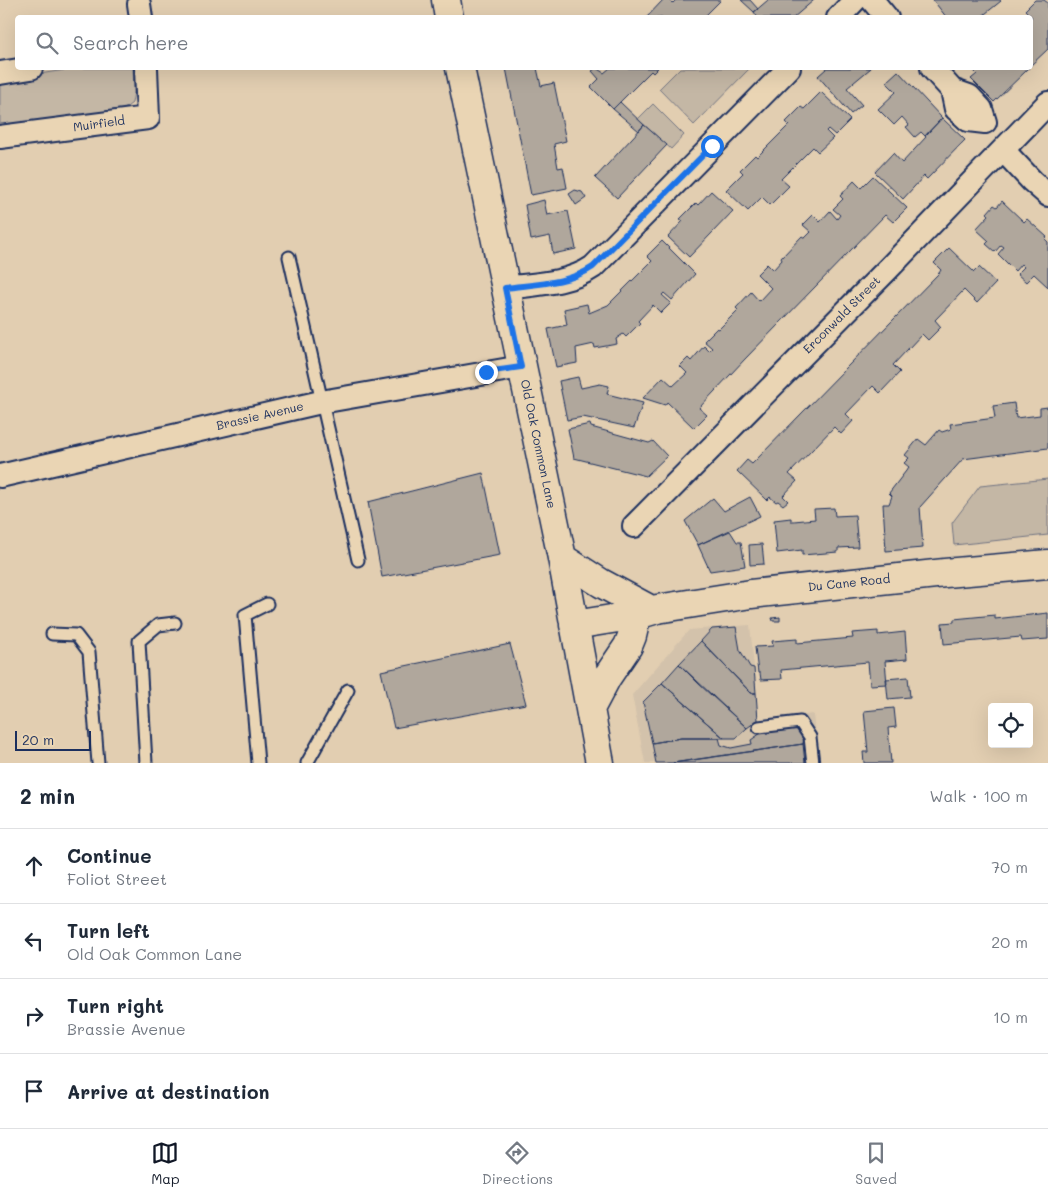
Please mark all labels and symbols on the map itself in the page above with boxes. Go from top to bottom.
street label: Muirfield [72,111,126,135]
route start [701,135,724,158]
street label: Erconwald Street [799,272,883,356]
route end [475,361,498,384]
street label: Old Oak Common Lane [517,378,560,510]
street label: Brassie Avenue [215,397,305,433]
street label: Du Cane Road [807,570,891,594]
scale bar [15,728,91,751]

